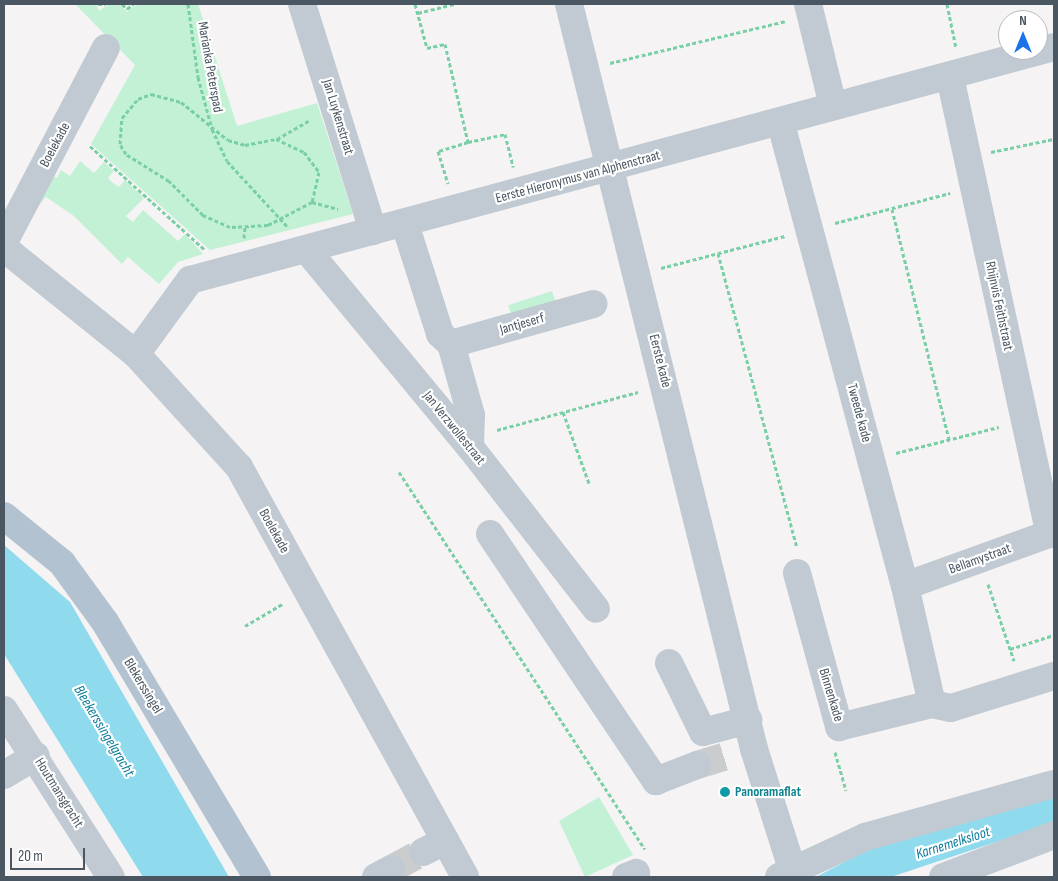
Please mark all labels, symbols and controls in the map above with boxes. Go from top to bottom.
north arrow [998,10,1048,60]
text: N [1019,12,1027,29]
street label: Marianka Peterspad [194,20,226,114]
street label: Jan Luykenstraat [319,77,357,157]
street label: Boelekade [36,120,74,170]
street label: Eerste Hieronymus van Alphenstraat [494,147,662,207]
street label: Rhijnvis Feithstraat [981,260,1017,352]
street label: Jantjeserf [498,310,546,338]
street label: Eerste kade [645,333,675,389]
street label: Tweede kade [843,382,875,444]
street label: Jan Verzwollestraat [419,388,489,468]
street label: Boelekade [255,506,293,556]
street label: Bellamystraat [947,540,1013,578]
street label: Blekerssingel [120,655,166,717]
street label: Binnenkade [815,666,847,724]
water label: Bleekerssingelgracht [70,682,138,780]
street label: Houtmansgracht [31,755,87,831]
place label: Panoramaflat [735,784,801,800]
marker: Panoramaflat [719,786,731,798]
water label: Karnemelksloot [914,823,992,863]
scale bar [12,838,88,870]
text: 20 m [18,847,43,866]

